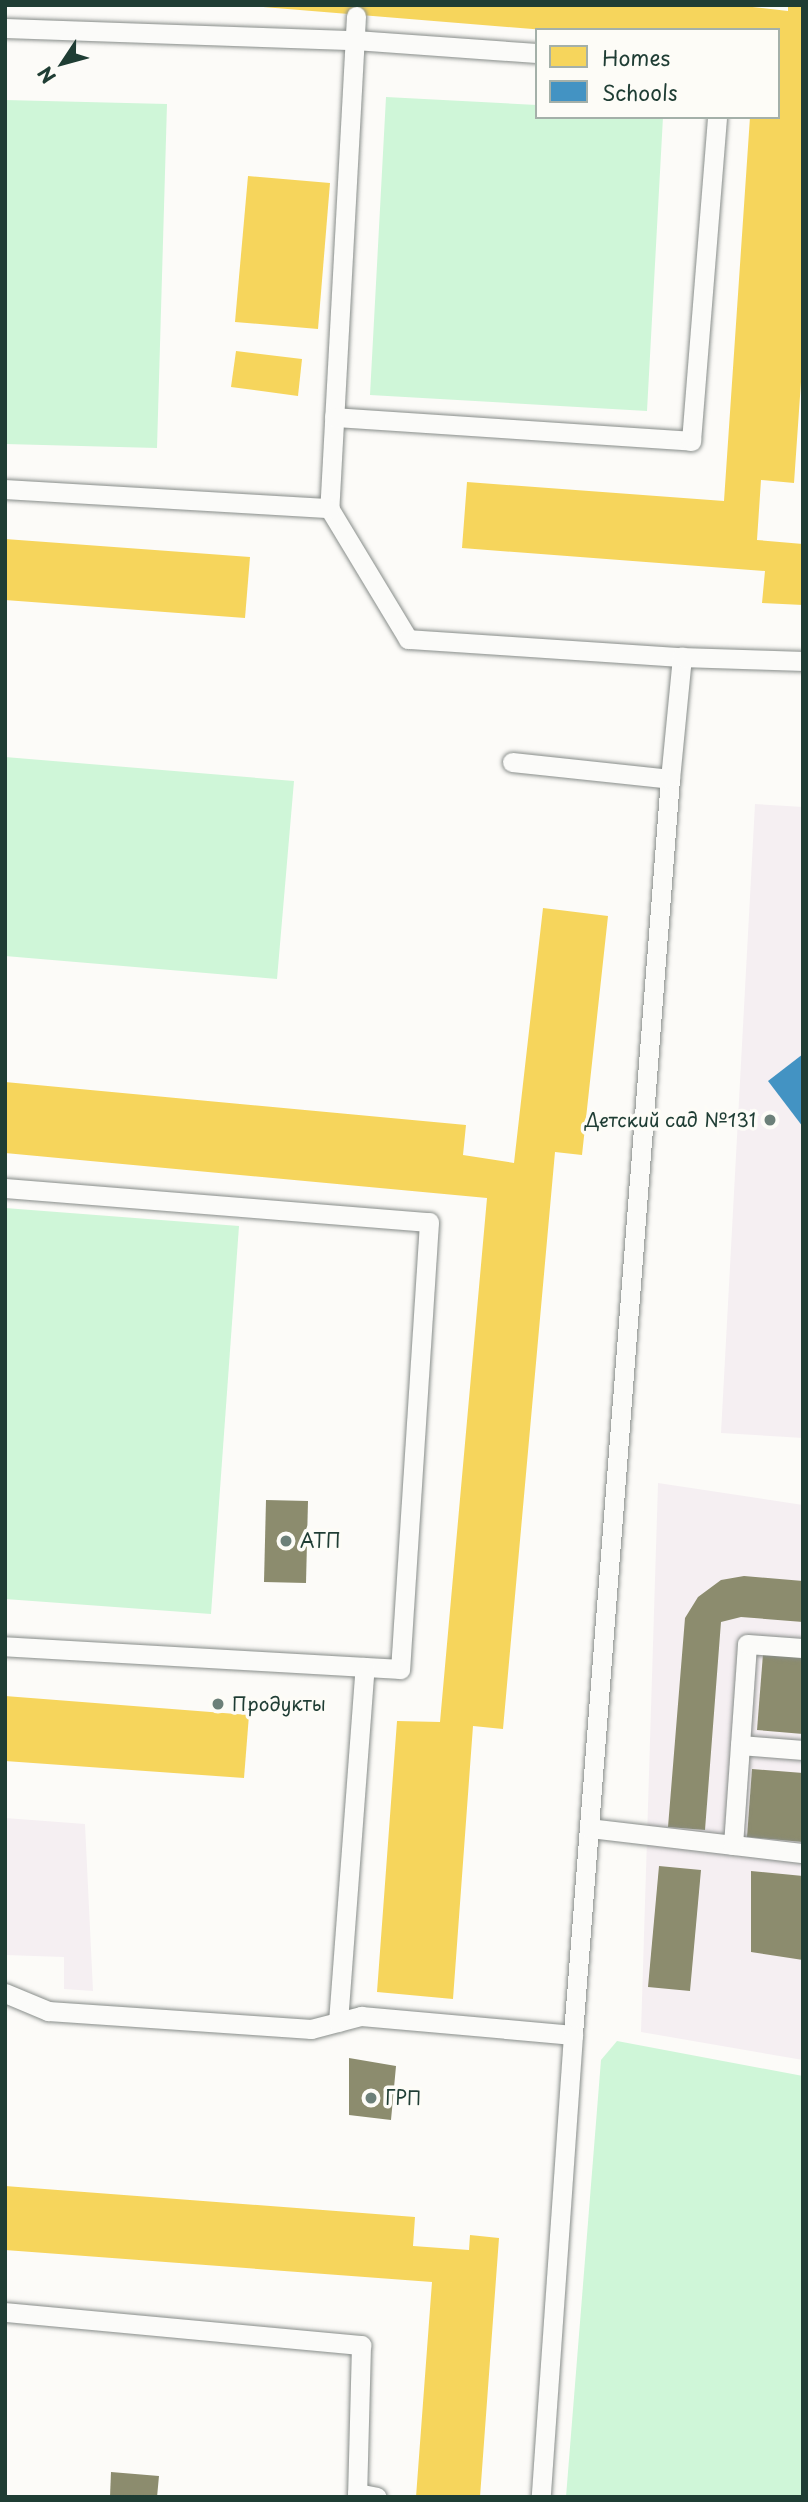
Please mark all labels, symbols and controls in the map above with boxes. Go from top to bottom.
north arrow [28,28,98,98]
legend [535,28,780,119]
text: Homes [602,41,670,73]
text: N [30,61,62,90]
text: Schools [602,76,678,108]
place label: Детский сад №131 [583,1109,756,1131]
marker: Детский сад №131 [762,1112,778,1128]
place label: АТП [300,1530,341,1552]
marker: АТП [278,1533,294,1549]
place label: Продукты [232,1693,326,1715]
marker: Продукты [210,1696,226,1712]
place label: ГРП [385,2087,421,2109]
marker: ГРП [363,2090,379,2106]

